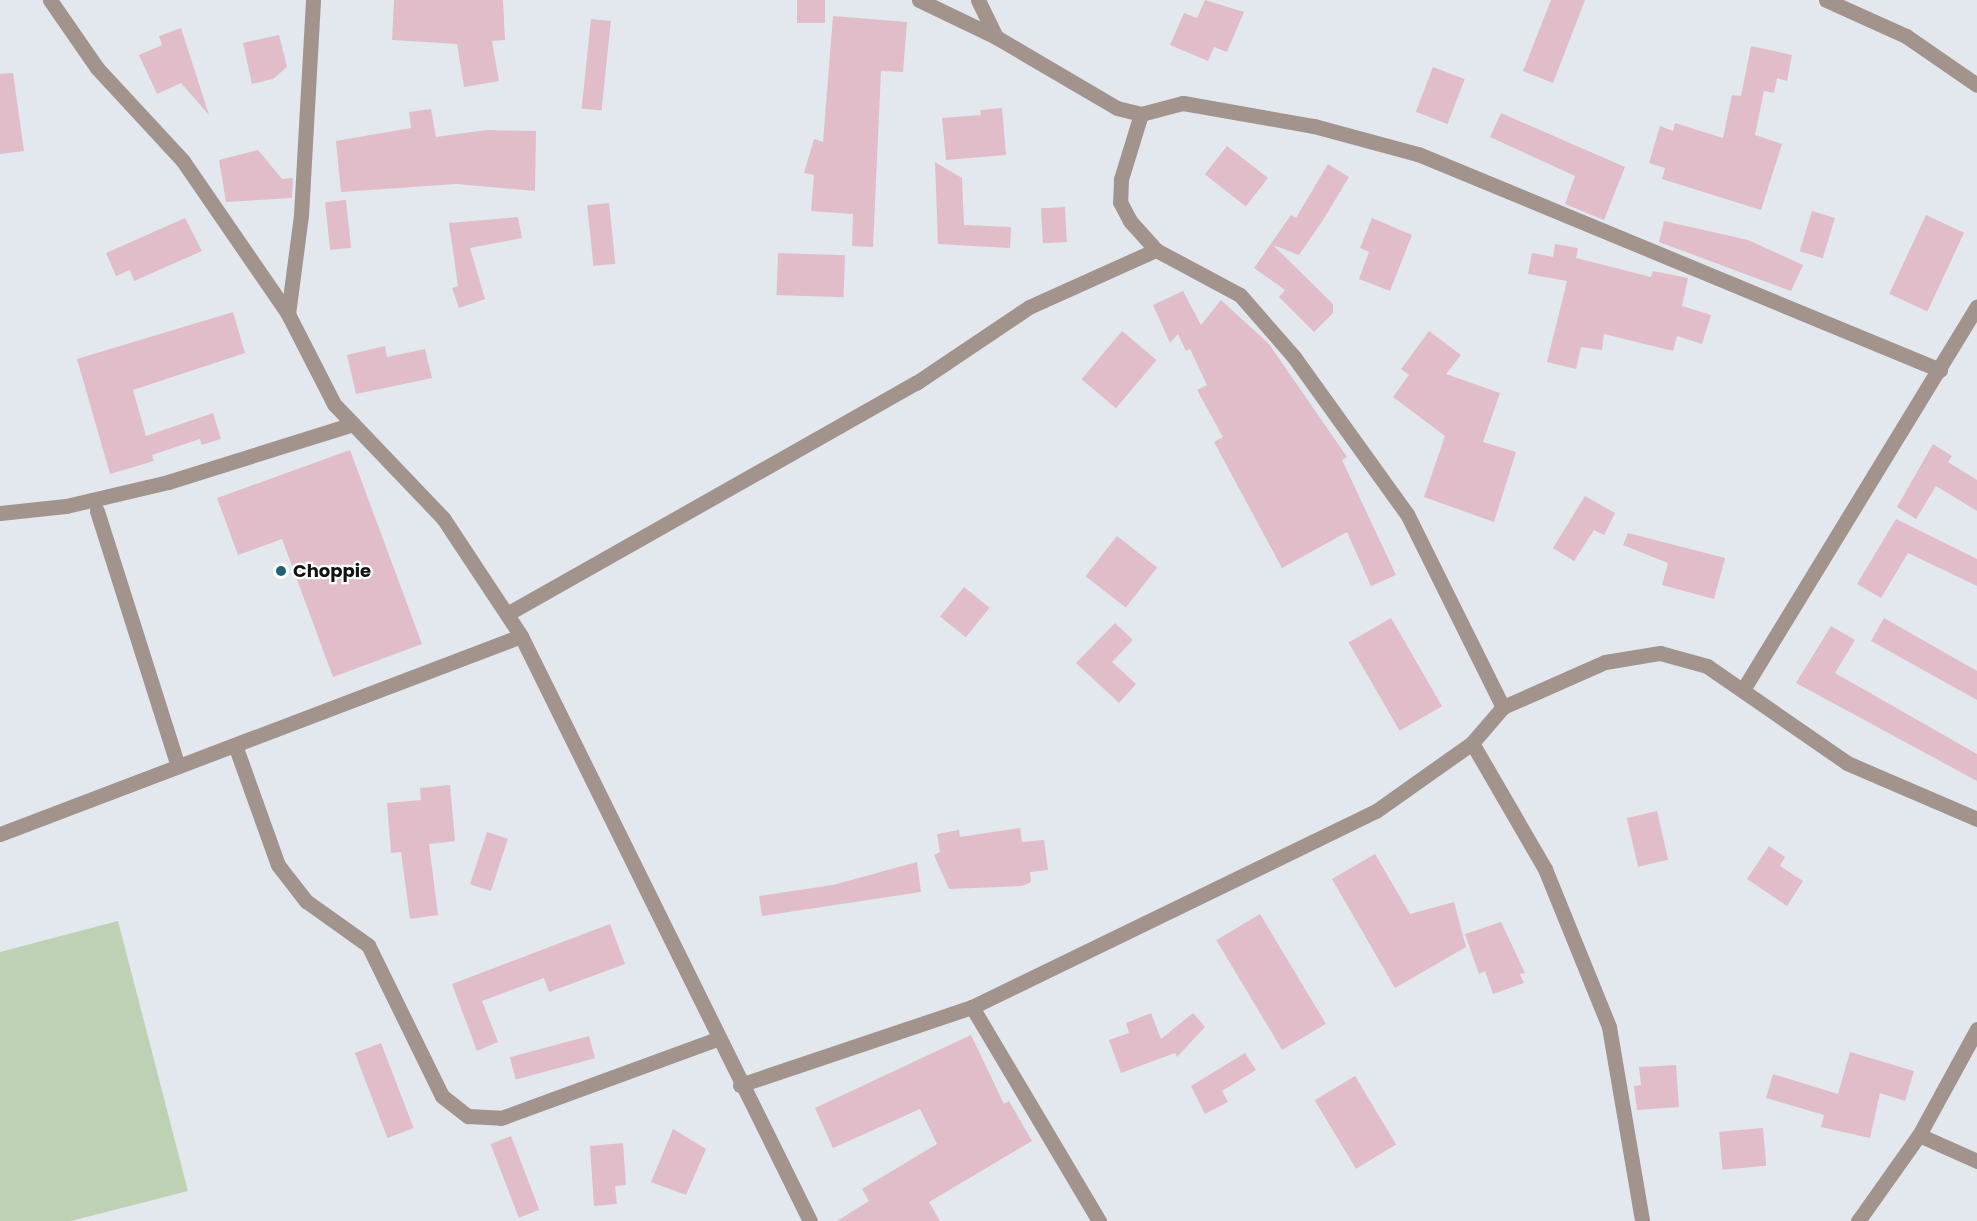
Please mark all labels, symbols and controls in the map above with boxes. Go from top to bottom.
place label: Choppie [293,560,371,582]
marker: Choppie [274,564,288,578]

